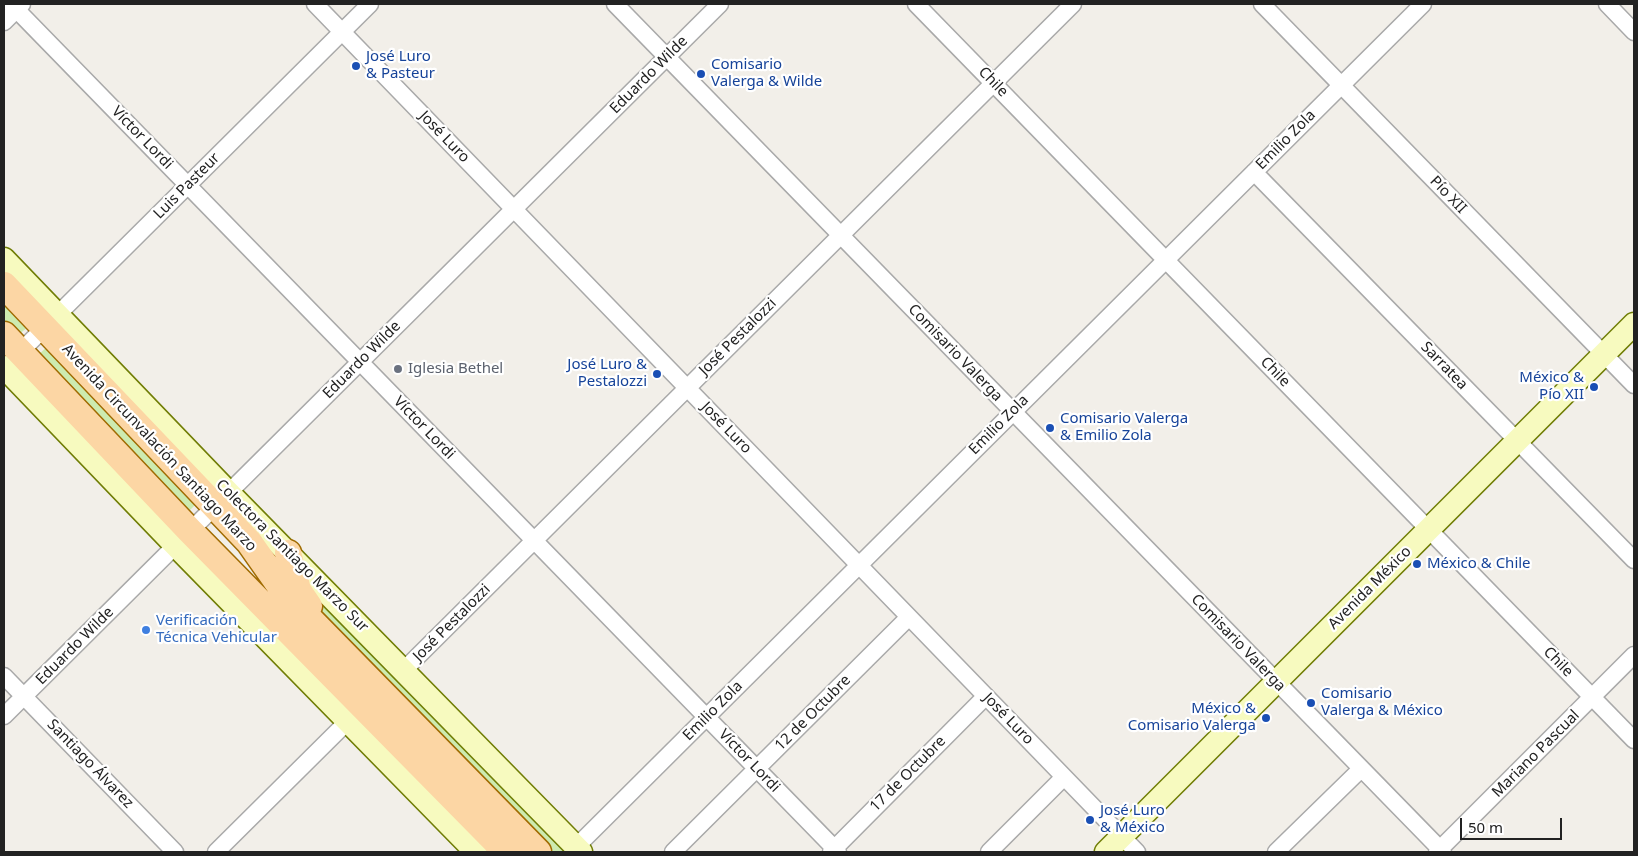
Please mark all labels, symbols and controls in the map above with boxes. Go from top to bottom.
street label: Eduardo Wilde [606,32,692,118]
place label: José Luro & Pasteur [366,48,435,83]
place label: Comisario Valerga & Wilde [711,56,822,91]
marker: José Luro & Pasteur [350,60,362,72]
street label: Chile [974,63,1012,101]
marker: Comisario Valerga & Wilde [695,68,707,80]
street label: Víctor Lordi [108,103,176,173]
street label: Emilio Zola [1252,106,1320,174]
street label: José Luro [415,107,473,167]
street label: Luis Pasteur [150,149,224,223]
street label: Pío XII [1426,173,1470,217]
street label: José Pestalozzi [696,295,780,379]
street label: Comisario Valerga [904,301,1006,405]
street label: Eduardo Wilde [319,317,405,403]
street label: Sarratea [1417,338,1471,394]
street label: Avenida Circunvalación Santiago Marzo [58,341,260,555]
street label: Chile [1256,353,1294,391]
place label: José Luro & Pestalozzi [567,356,647,391]
place label: Iglesia Bethel [408,360,503,378]
marker: Iglesia Bethel [392,363,404,375]
marker: José Luro & Pestalozzi [651,368,663,380]
place label: México & Pío XII [1519,369,1584,404]
marker: México & Pío XII [1588,381,1600,393]
street label: Emilio Zola [965,391,1033,459]
street label: Víctor Lordi [390,393,458,463]
street label: José Luro [697,398,755,458]
place label: Comisario Valerga & Emilio Zola [1060,410,1188,445]
marker: Comisario Valerga & Emilio Zola [1044,422,1056,434]
street label: Colectora Santiago Marzo Sur [212,476,372,636]
street label: Avenida México [1325,543,1415,633]
place label: México & Chile [1427,555,1531,573]
marker: México & Chile [1411,558,1423,570]
street label: José Pestalozzi [410,581,494,665]
street label: Comisario Valerga [1187,591,1289,695]
street label: Eduardo Wilde [32,603,118,689]
place label: Verificación Técnica Vehicular [156,612,277,647]
marker: Verificación Técnica Vehicular [140,624,152,636]
street label: Chile [1539,643,1577,681]
street label: 12 de Octubre [771,671,855,755]
street label: Emilio Zola [679,677,747,745]
place label: Comisario Valerga & México [1321,685,1443,720]
street label: José Luro [979,689,1037,749]
marker: Comisario Valerga & México [1305,697,1317,709]
place label: México & Comisario Valerga [1128,700,1256,735]
street label: Mariano Pascual [1489,707,1583,801]
marker: México & Comisario Valerga [1260,712,1272,724]
street label: Santiago Álvarez [43,716,137,812]
street label: Víctor Lordi [715,726,783,796]
street label: 17 de Octubre [866,732,950,816]
place label: José Luro & México [1100,802,1165,837]
scale bar [1463,808,1566,840]
marker: José Luro & México [1084,814,1096,826]
text: 50 m [1468,817,1503,837]

